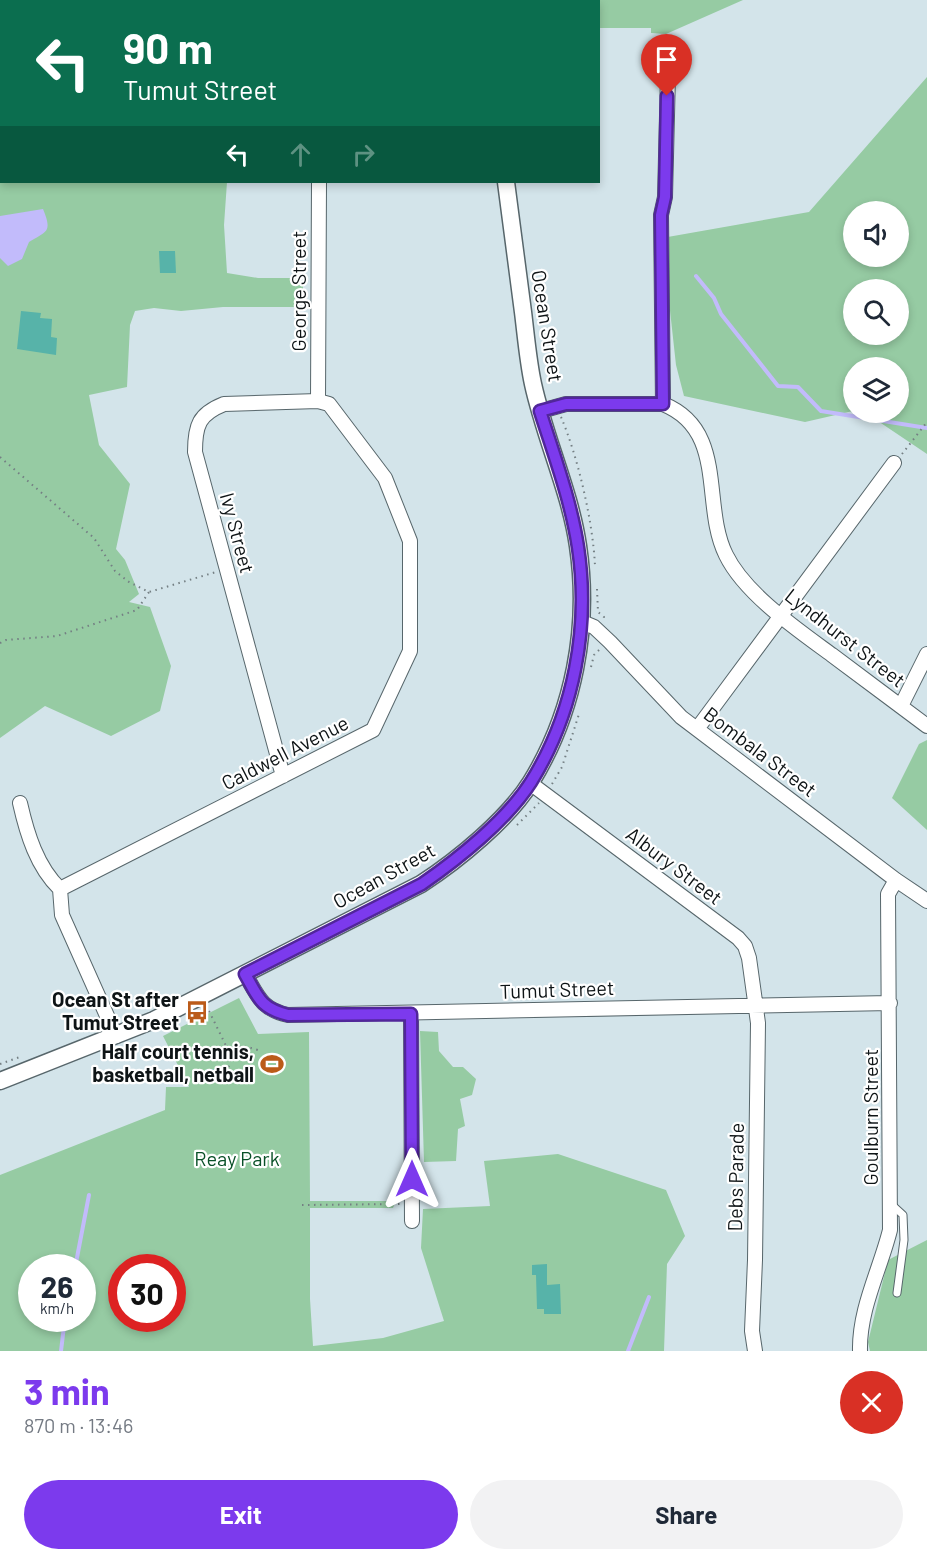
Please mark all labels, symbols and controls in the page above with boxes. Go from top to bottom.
text: 90 m [123,22,213,72]
icon: left [24,24,102,102]
pin [641,34,692,96]
icon: arrive [650,43,683,76]
text: Tumut Street [123,73,277,105]
icon: left [221,138,254,171]
icon: ahead [284,138,317,171]
icon: right [347,138,380,171]
map controls [843,201,909,423]
button: sound [843,201,909,267]
street label: George Street [286,231,310,351]
street label: Ocean Street [527,268,569,383]
button: search [843,279,909,345]
button: layers [843,357,909,423]
street label: Ivy Street [216,490,260,576]
street label: Lyndhurst Street [781,583,911,692]
street label: Bombala Street [700,701,822,801]
street label: Caldwell Avenue [217,710,352,794]
street label: Albury Street [622,821,727,909]
street label: Ocean Street [328,837,439,913]
street label: Tumut Street [499,975,615,1003]
place label: Ocean St after Tumut Street [52,987,179,1034]
bus stop icon: Ocean St after Tumut Street [184,999,210,1025]
place label: Half court tennis, basketball, netball [92,1039,254,1086]
street label: Goulburn Street [858,1049,882,1185]
sports icon: Half court tennis, basketball, netball [259,1051,285,1077]
street label: Debs Parade [722,1122,748,1231]
park label: Reay Park [194,1146,280,1170]
position arrow [380,1147,444,1211]
speed limit sign: 30 [108,1254,186,1332]
text: 26 [41,1268,73,1304]
text: km/h [40,1299,74,1317]
text: 3 min [24,1369,110,1412]
button: close [840,1371,903,1434]
text: 870 m · 13:46 [24,1413,133,1437]
button: Exit [24,1480,458,1549]
button: Share [470,1480,903,1549]

